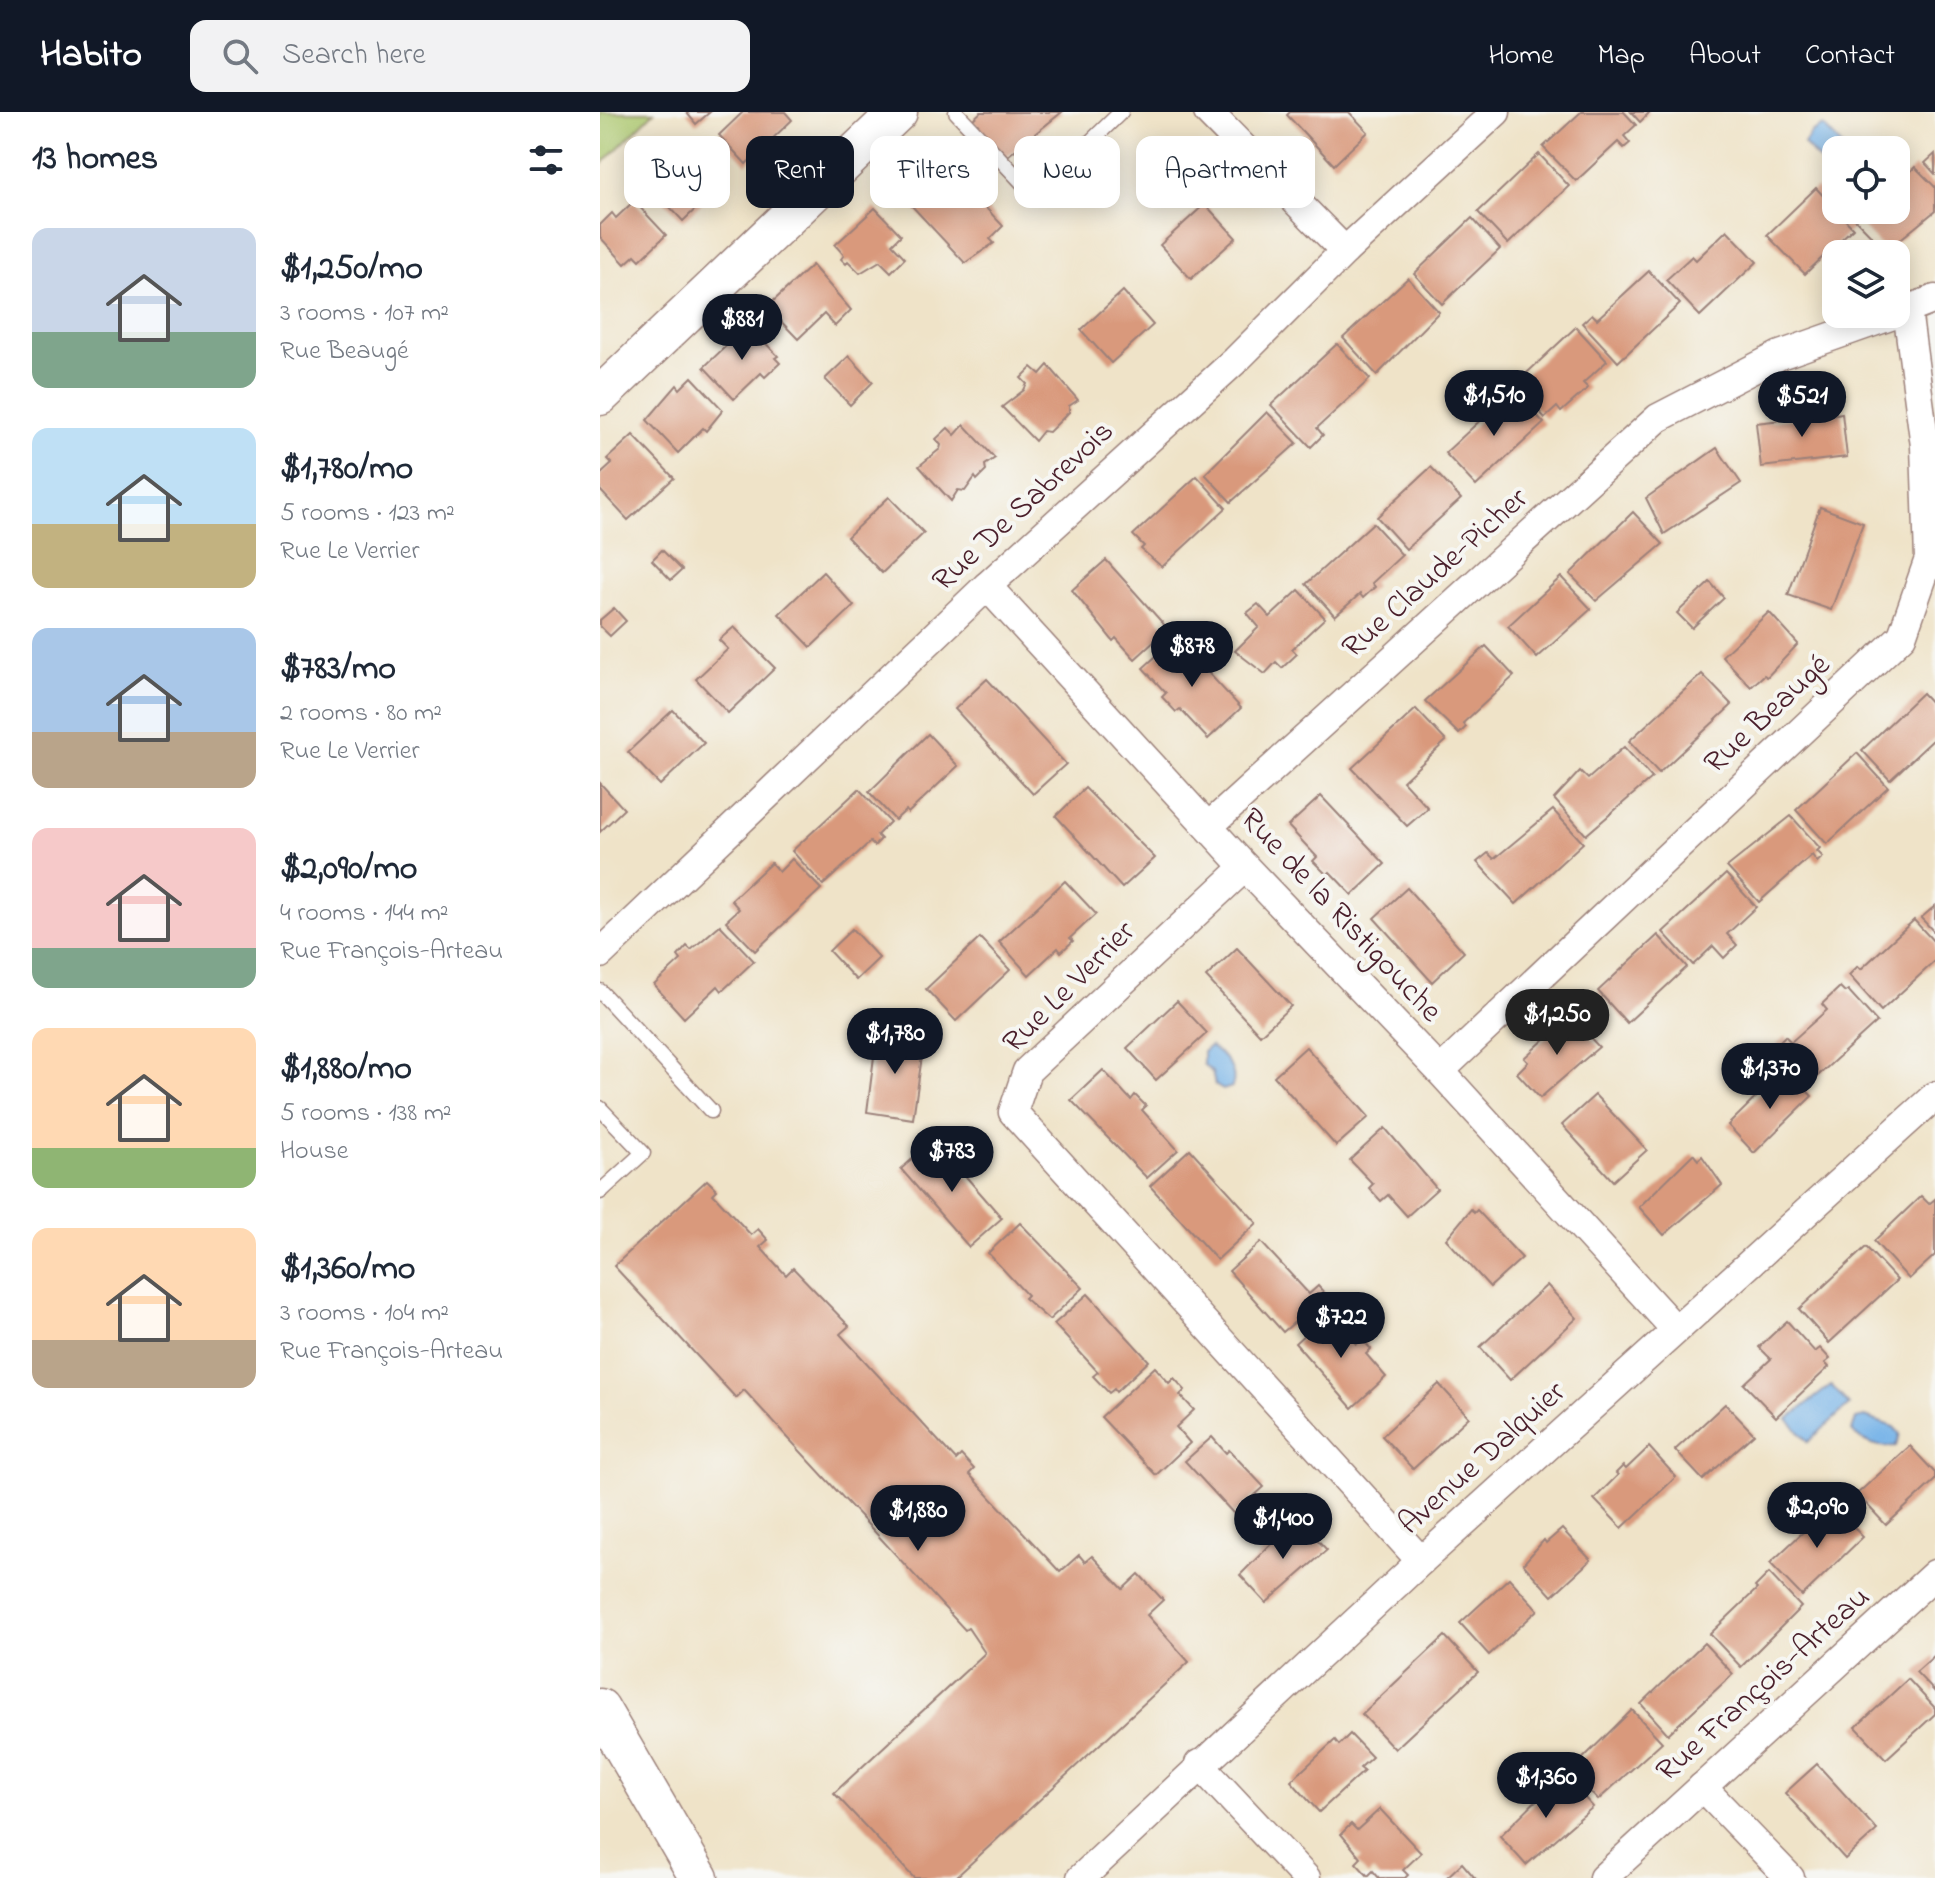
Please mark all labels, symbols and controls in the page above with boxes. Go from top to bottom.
search box [190,20,750,92]
text: Habito [40,28,142,84]
icon: search [218,34,262,78]
text: Search here [282,34,426,78]
text: Home [1488,36,1554,77]
text: Map [1598,36,1645,77]
text: About [1689,36,1761,77]
text: Contact [1805,36,1895,77]
text: 13 homes [32,135,158,185]
chip: Buy [624,136,730,208]
chip: Rent [746,136,854,208]
chip: Filters [870,136,998,208]
chip: New [1014,136,1120,208]
chip: Apartment [1136,136,1315,208]
map controls [1822,136,1910,328]
button: locate [1822,136,1910,224]
icon: filters [524,138,568,182]
button: layers [1822,240,1910,328]
text: $1,250/mo [280,245,423,295]
icon: home [96,260,192,356]
pin: $881 [695,294,789,362]
text: 3 rooms · 107 m² [280,295,449,333]
text: $881 [720,301,764,339]
text: Rue Beaugé [280,333,409,371]
pin: $1,510 [1429,370,1559,438]
pin: $521 [1755,371,1849,439]
text: $1,510 [1463,377,1525,415]
text: $521 [1776,378,1828,416]
street label: Rue De Sabrevois [922,410,1126,604]
text: $1,780/mo [280,445,413,495]
icon: home [96,460,192,556]
street label: Rue Claude-Picher [1332,477,1540,671]
text: 5 rooms · 123 m² [280,495,455,533]
text: Rue Le Verrier [280,533,419,571]
pin: $878 [1145,621,1239,689]
text: $878 [1169,628,1215,666]
street label: Rue Beaugé [1694,643,1842,786]
text: $783/mo [280,645,396,695]
icon: home [96,660,192,756]
text: 2 rooms · 80 m² [280,695,442,733]
text: Rue Le Verrier [280,733,419,771]
street label: Rue de la Ristigouche [1228,798,1453,1034]
text: $2,090/mo [280,845,418,895]
icon: home [96,860,192,956]
text: 4 rooms · 144 m² [280,895,448,933]
street label: Rue Le Verrier [993,911,1147,1065]
text: Rue François-Arteau [280,933,503,971]
pin: $1,250 [1492,989,1622,1057]
text: $1,250 [1523,996,1591,1034]
pin: $1,780 [830,1008,960,1076]
text: $1,780 [865,1015,925,1053]
pin: $1,370 [1705,1043,1835,1111]
text: $1,880/mo [280,1045,412,1095]
text: $1,370 [1739,1050,1801,1088]
icon: home [96,1060,192,1156]
text: 5 rooms · 138 m² [280,1095,452,1133]
pin: $783 [905,1126,999,1194]
text: House [280,1133,348,1171]
text: $783 [929,1133,975,1171]
text: $1,360/mo [280,1245,416,1295]
icon: home [96,1260,192,1356]
pin: $722 [1294,1292,1388,1360]
text: 3 rooms · 104 m² [280,1295,449,1333]
text: $722 [1315,1299,1367,1337]
text: Rue François-Arteau [280,1333,503,1371]
street label: Avenue Dalquier [1389,1371,1577,1547]
pin: $2,090 [1752,1482,1882,1550]
pin: $1,880 [853,1485,983,1553]
text: $2,090 [1785,1489,1849,1527]
text: $1,880 [888,1492,948,1530]
pin: $1,400 [1218,1493,1348,1561]
text: $1,400 [1252,1500,1314,1538]
street label: Rue François-Arteau [1646,1576,1882,1794]
pin: $1,360 [1481,1752,1611,1820]
text: $1,360 [1515,1759,1577,1797]

